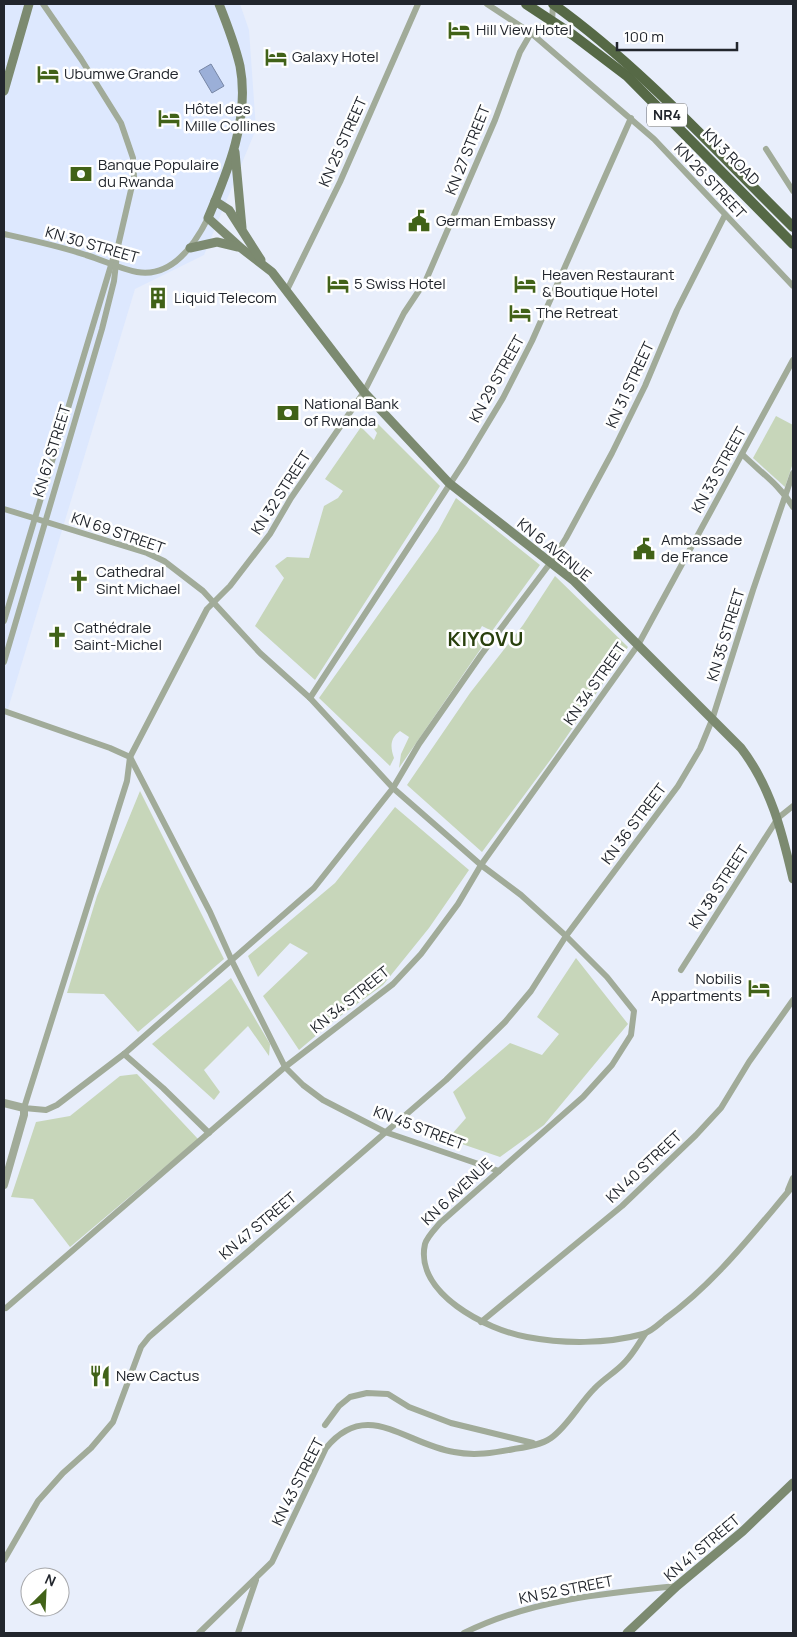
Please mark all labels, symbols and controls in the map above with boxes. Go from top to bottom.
hotel icon: Hill View Hotel [446,17,472,43]
place label: Hill View Hotel [476,19,572,40]
scale bar [617,20,737,52]
text: 100 m [624,26,664,47]
hotel icon: Galaxy Hotel [263,44,289,70]
place label: Galaxy Hotel [292,46,379,67]
hotel icon: Ubumwe Grande [35,61,61,87]
place label: Ubumwe Grande [64,63,179,84]
street label: KN 25 STREET [313,94,372,190]
place label: Hôtel des Mille Collines [185,98,276,136]
street label: KN 27 STREET [440,102,495,198]
road number: NR4 [647,104,687,126]
hotel icon: Hôtel des Mille Collines [156,105,182,131]
street label: KN 3 ROAD [698,123,765,190]
street label: KN 26 STREET [670,138,751,223]
place label: Banque Populaire du Rwanda [98,154,219,192]
bank icon: Banque Populaire du Rwanda [68,161,94,187]
public building icon: German Embassy [406,208,432,234]
place label: German Embassy [436,210,556,231]
street label: KN 30 STREET [43,221,141,268]
place label: Heaven Restaurant & Boutique Hotel [542,264,674,302]
hotel icon: 5 Swiss Hotel [325,271,351,297]
hotel icon: Heaven Restaurant & Boutique Hotel [512,271,538,297]
place label: 5 Swiss Hotel [354,273,446,294]
building icon: Liquid Telecom [145,285,171,311]
place label: Liquid Telecom [174,287,277,308]
hotel icon: The Retreat [507,300,533,326]
place label: The Retreat [536,302,618,323]
street label: KN 29 STREET [464,331,529,426]
street label: KN 31 STREET [600,338,659,431]
place label: National Bank of Rwanda [304,393,399,431]
bank icon: National Bank of Rwanda [275,400,301,426]
street label: KN 67 STREET [27,402,76,500]
street label: KN 33 STREET [686,423,751,517]
street label: KN 32 STREET [246,447,315,539]
street label: KN 69 STREET [69,507,168,558]
street label: KN 6 AVENUE [513,513,596,586]
place label: Ambassade de France [661,529,742,567]
public building icon: Ambassade de France [631,536,657,562]
place label: Cathedral Sint Michael [96,561,181,599]
church icon: Cathedral Sint Michael [66,568,92,594]
street label: KN 35 STREET [701,586,750,684]
place label: Cathédrale Saint-Michel [74,617,162,655]
church icon: Cathédrale Saint-Michel [44,624,70,650]
district label: KIYOVU [448,625,524,652]
street label: KN 34 STREET [558,638,631,729]
street label: KN 36 STREET [596,779,671,869]
street label: KN 38 STREET [684,841,754,933]
street label: KN 34 STREET [306,961,394,1038]
place label: Nobilis Appartments [651,968,742,1006]
hotel icon: Nobilis Appartments [746,975,772,1001]
street label: KN 45 STREET [370,1100,468,1155]
street label: KN 40 STREET [601,1126,686,1207]
street label: KN 6 AVENUE [417,1153,497,1230]
street label: KN 47 STREET [214,1187,301,1264]
restaurant icon: New Cactus [87,1363,113,1389]
place label: New Cactus [116,1365,200,1386]
street label: KN 43 STREET [266,1434,329,1529]
street label: KN 41 STREET [659,1509,744,1586]
north arrow [20,1567,70,1617]
text: N [42,1569,59,1590]
street label: KN 52 STREET [517,1570,615,1609]

